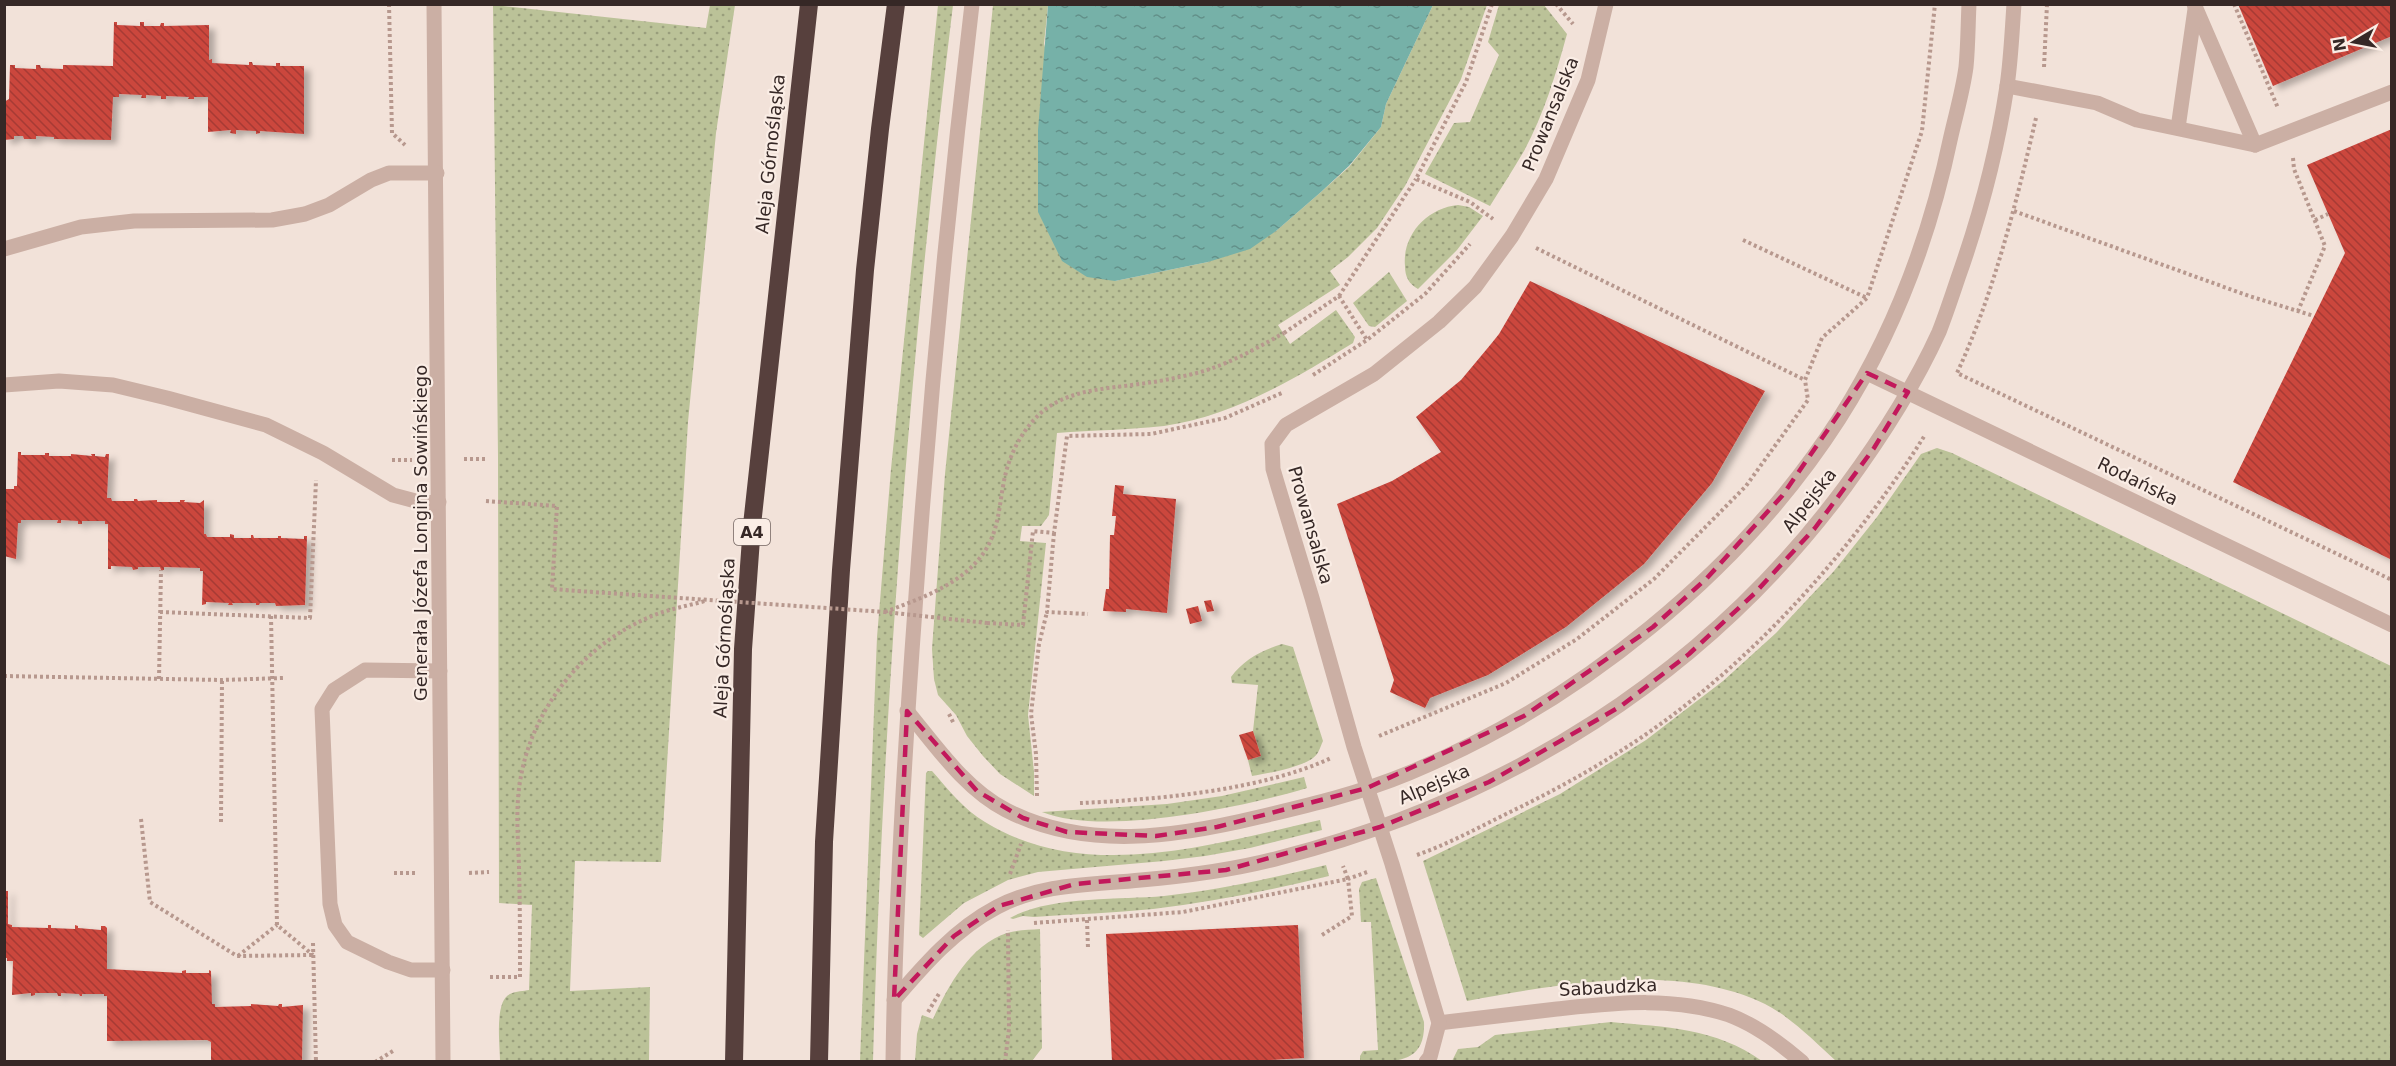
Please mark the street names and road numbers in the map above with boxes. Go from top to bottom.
street label: Prowansalska [1517,54,1583,174]
street label: Aleja Górnośląska [751,73,789,235]
street label: Generała Józefa Longina Sowińskiego [410,365,431,701]
street label: Rodańska [2094,452,2182,510]
street label: Prowansalska [1284,464,1338,586]
street label: Alpejska [1778,464,1840,536]
road number: A4 [734,519,770,545]
street label: Aleja Górnośląska [709,557,739,719]
street label: Alpejska [1395,760,1473,808]
street label: Sabaudzka [1558,974,1658,1000]

